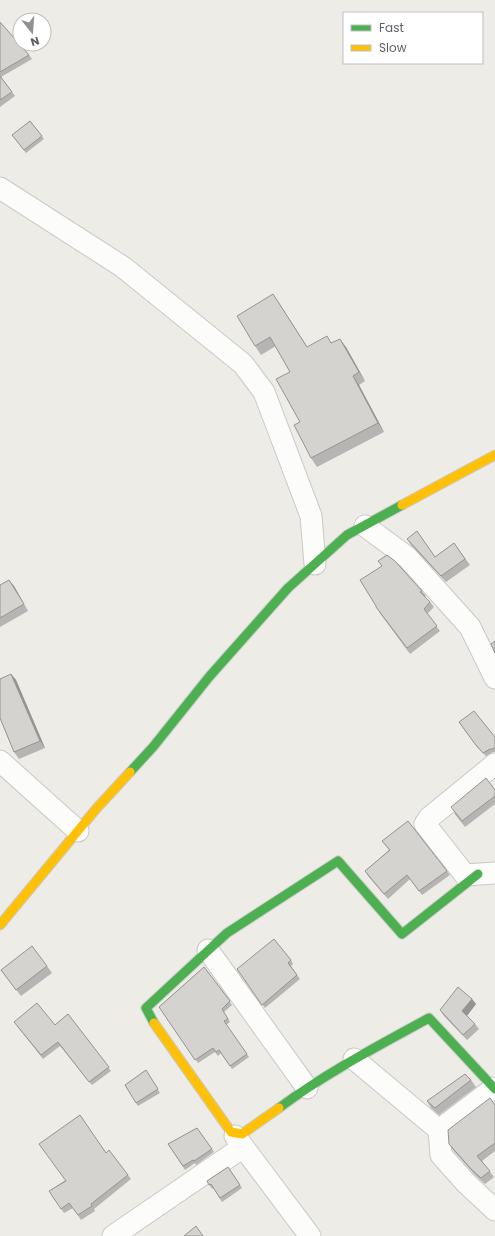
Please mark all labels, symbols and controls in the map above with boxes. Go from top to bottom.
north arrow [12,12,52,52]
legend [343,12,483,64]
text: Fast [379,19,404,36]
text: N [29,33,41,50]
text: Slow [379,39,407,56]

